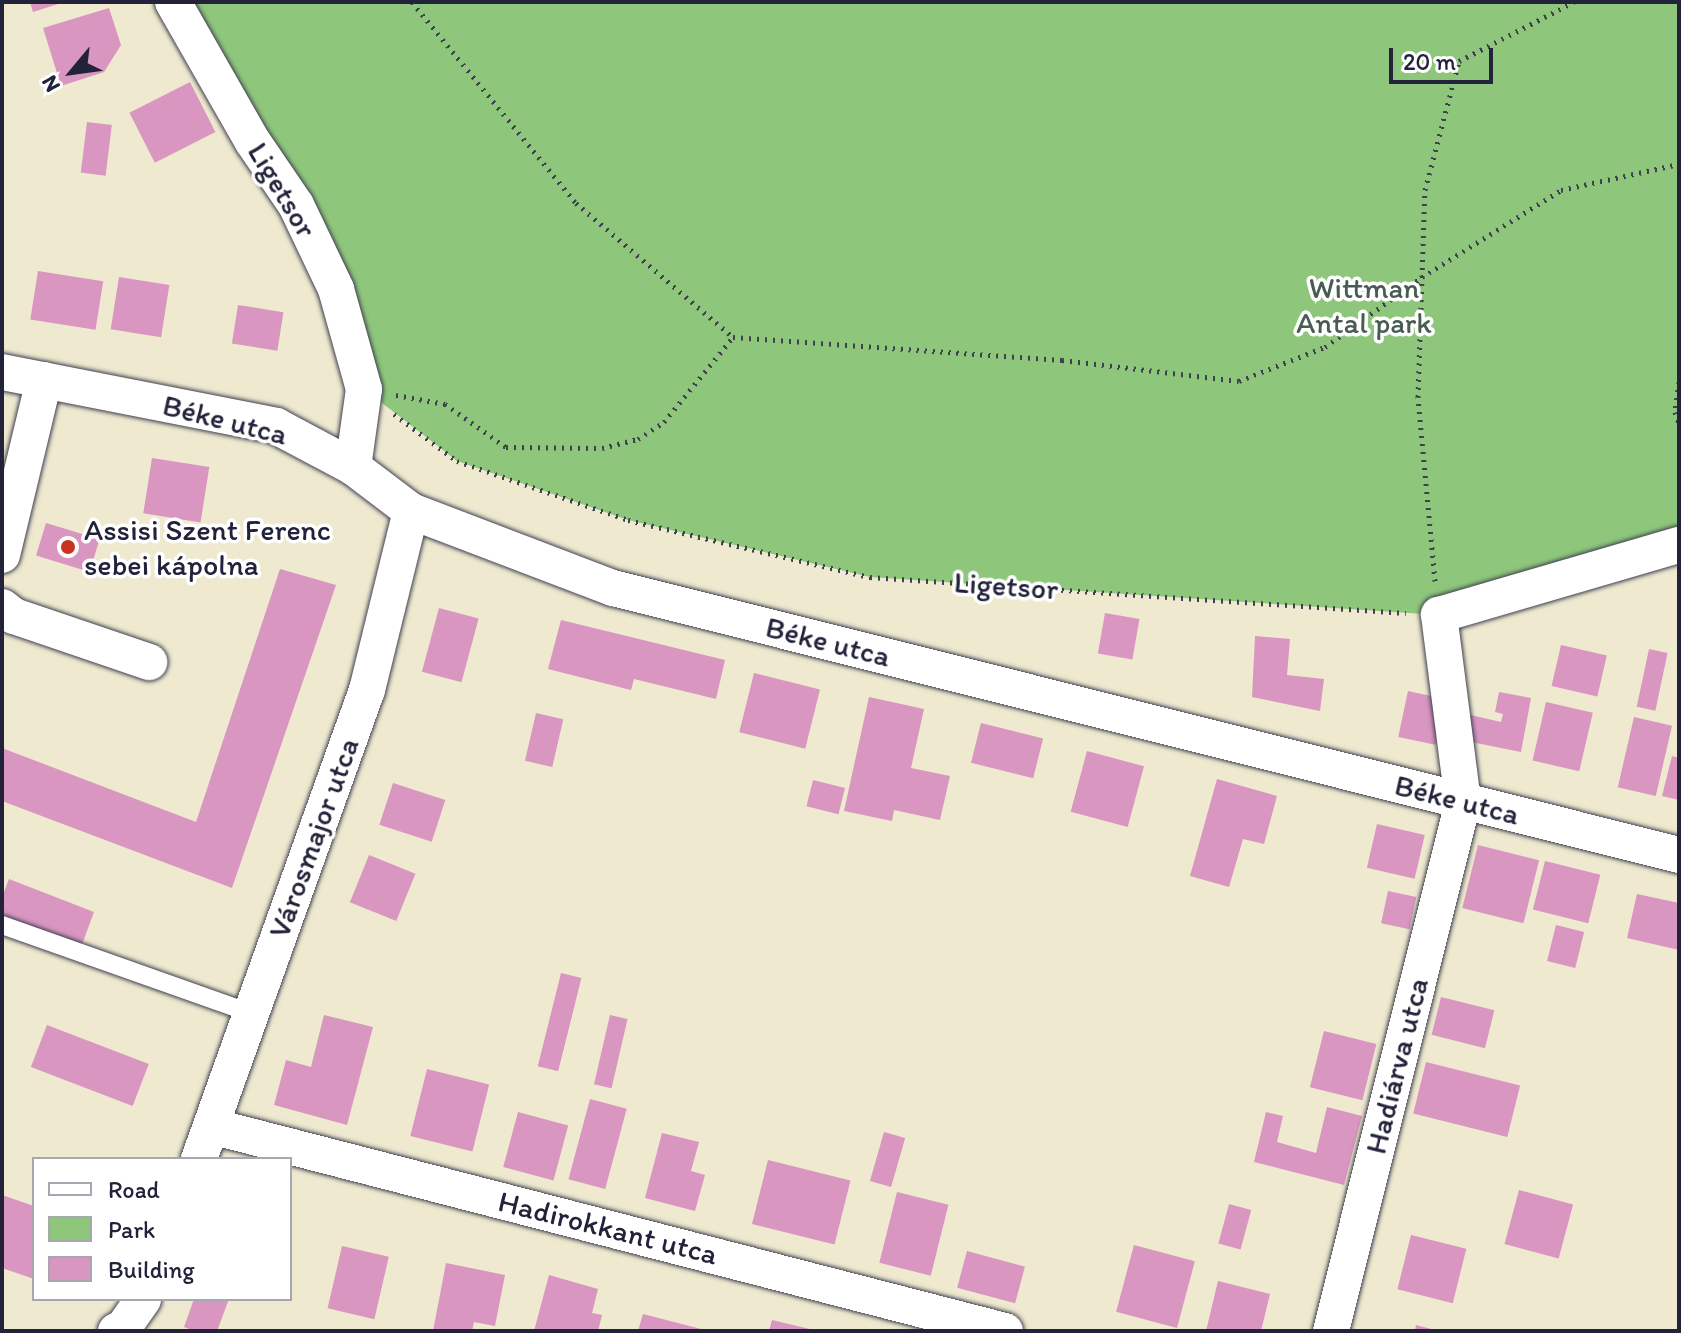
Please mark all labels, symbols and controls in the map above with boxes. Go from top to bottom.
north arrow [32,32,112,112]
scale bar [1393,32,1497,82]
text: 20 m [1403,47,1456,76]
text: N [35,71,66,97]
street label: Ligetsor [240,136,324,244]
park label: Wittman Antal park [1296,270,1432,340]
street label: Béke utca [159,387,291,453]
place label: Assisi Szent Ferenc sebei kápolna [84,512,330,582]
marker: Assisi Szent Ferenc sebei kápolna [59,538,77,556]
street label: Ligetsor [953,564,1059,608]
street label: Béke utca [762,609,894,675]
street label: Városmajor utca [261,733,367,943]
street label: Béke utca [1391,767,1523,833]
street label: Hadiárva utca [1358,974,1436,1158]
legend [32,1157,292,1301]
text: Road [108,1175,160,1204]
street label: Hadirokkant utca [495,1183,721,1273]
text: Park [108,1215,155,1244]
text: Building [108,1255,195,1284]

